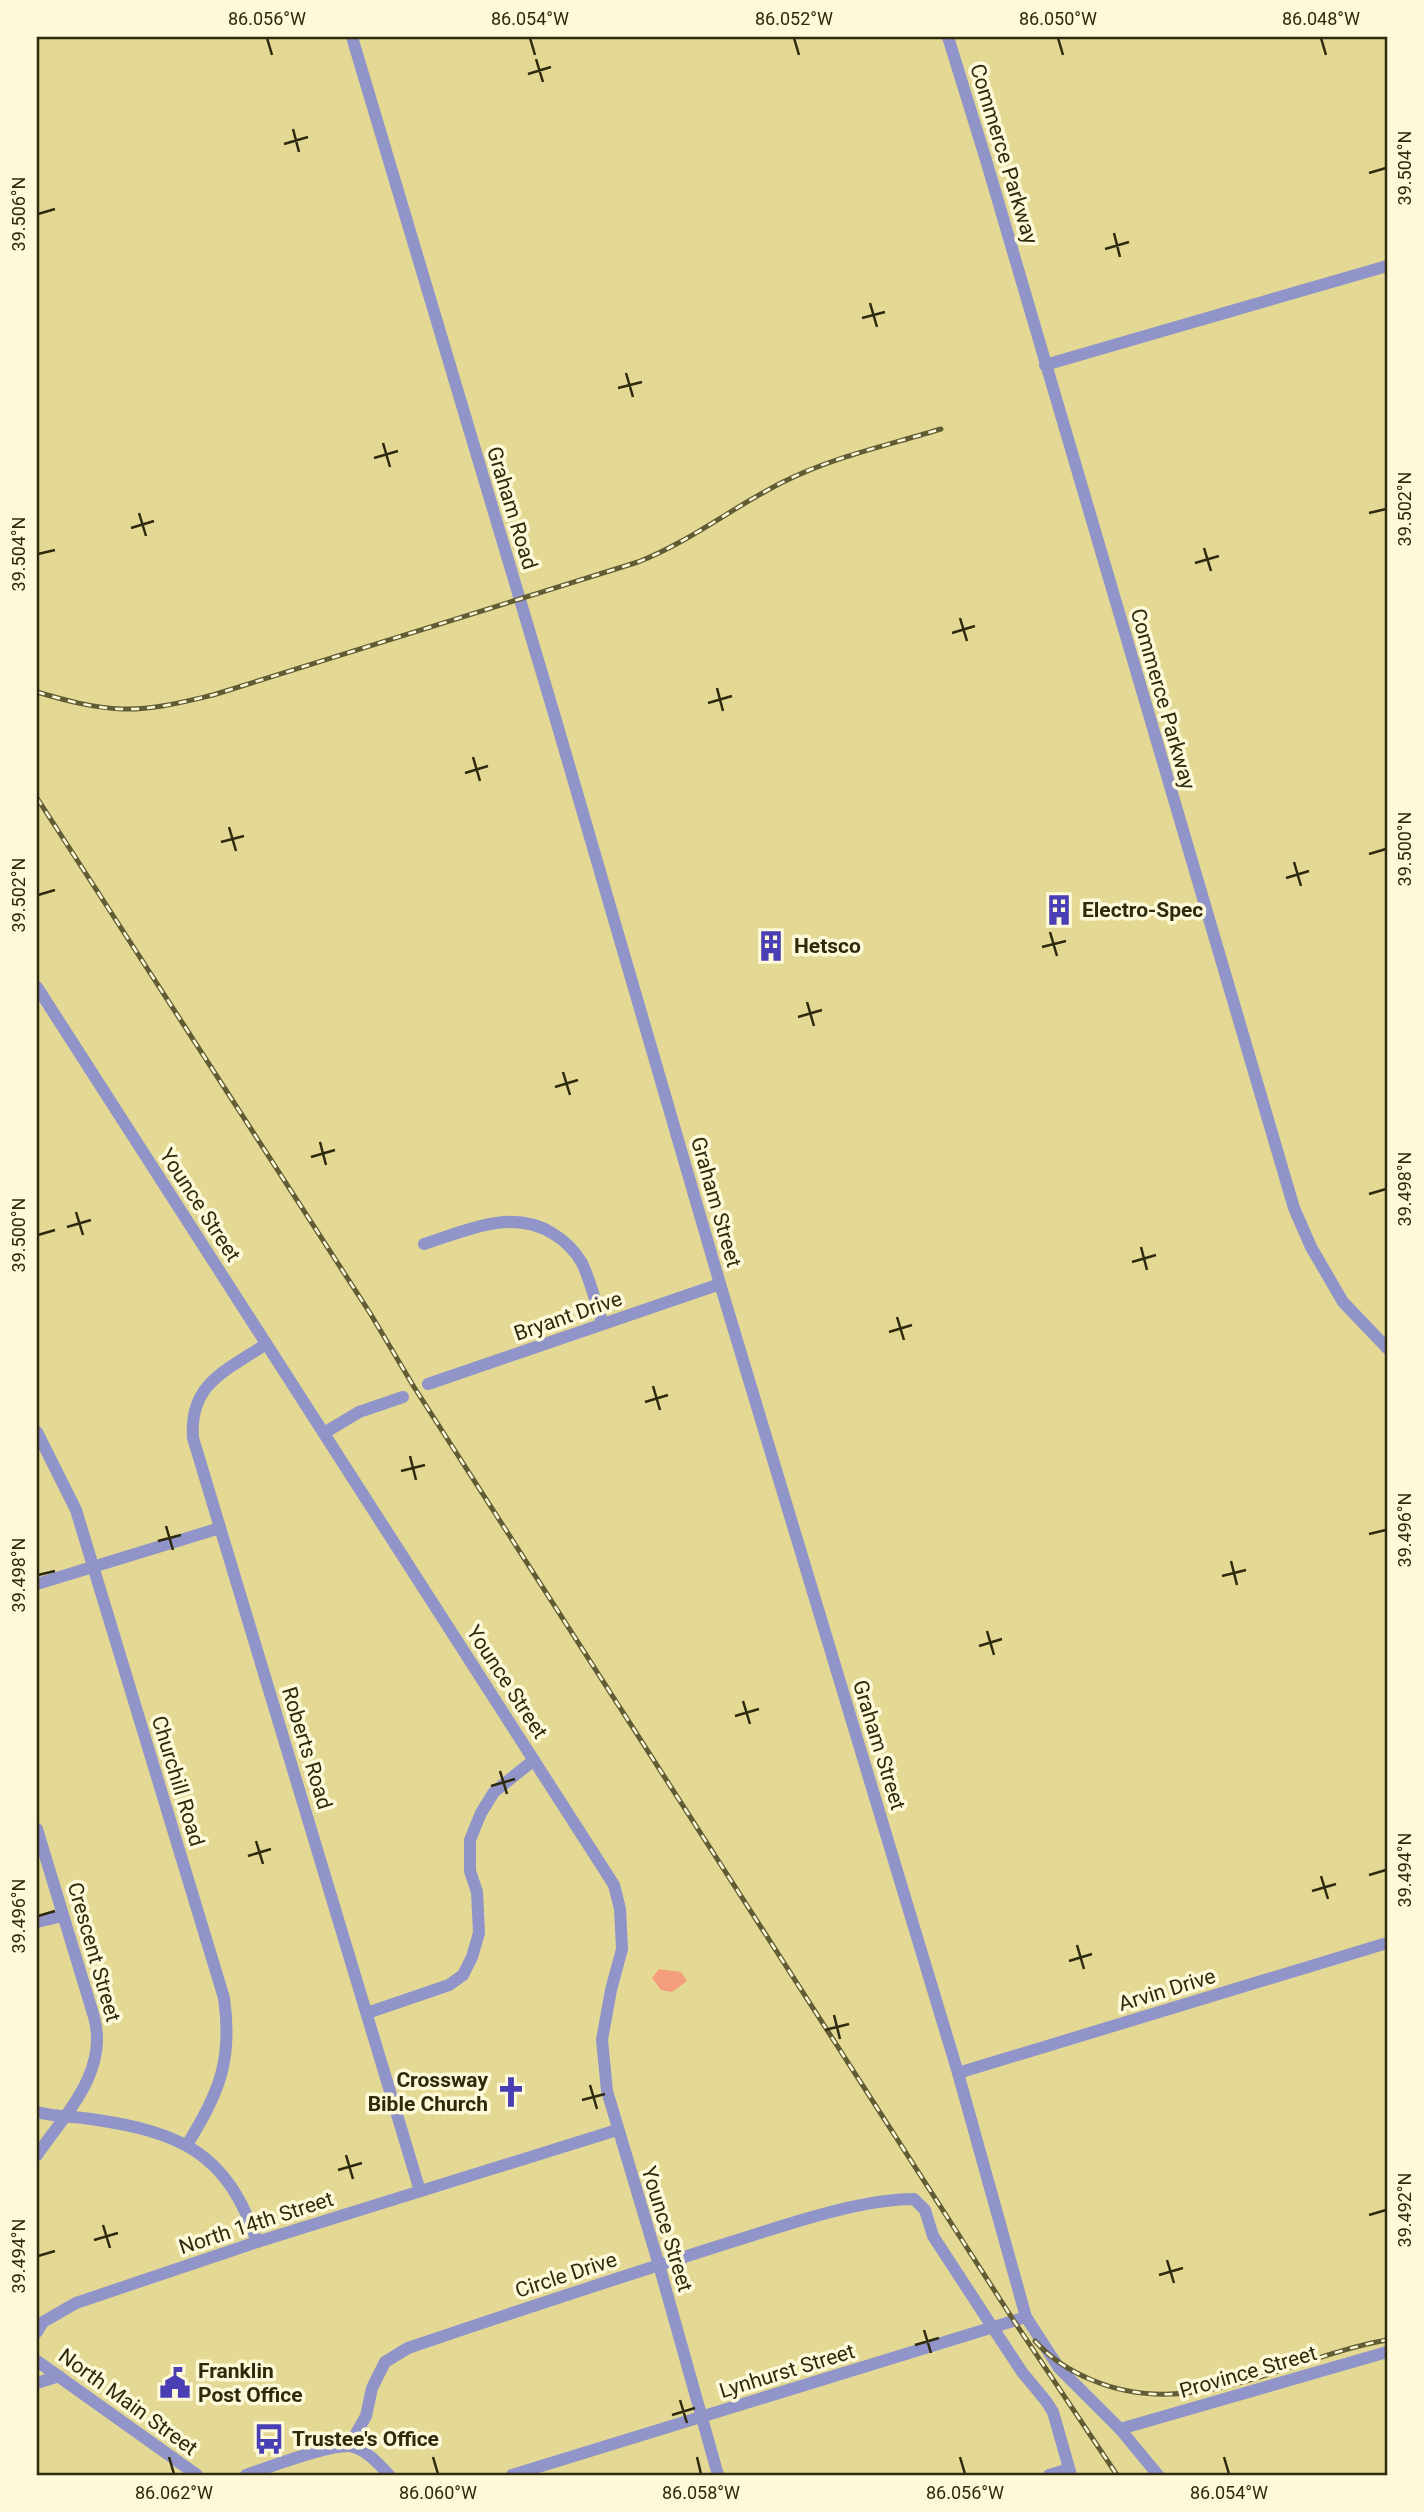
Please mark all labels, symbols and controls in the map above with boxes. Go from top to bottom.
text: 86.056°W [228,8,306,29]
text: 86.054°W [491,8,569,29]
text: 86.052°W [755,8,833,29]
text: 86.050°W [1019,8,1097,29]
text: 86.048°W [1282,8,1360,29]
street label: Commerce Parkway [965,61,1043,247]
text: 39.504°N [1394,131,1415,205]
text: 39.506°N [8,177,29,251]
street label: Graham Road [482,444,542,572]
text: 39.502°N [1394,472,1415,546]
text: 39.504°N [8,517,29,591]
street label: Commerce Parkway [1126,606,1200,792]
text: 39.500°N [1394,812,1415,886]
text: 39.502°N [8,858,29,932]
building icon: Electro-Spec [1042,893,1076,927]
place label: Electro-Spec [1082,898,1203,922]
building icon: Hetsco [754,929,788,963]
place label: Hetsco [794,934,861,958]
street label: Graham Street [686,1134,746,1270]
street label: Younce Street [155,1144,245,1266]
text: 39.498°N [1394,1152,1415,1226]
text: 39.500°N [8,1198,29,1272]
street label: Bryant Drive [511,1286,625,1346]
text: 39.496°N [1394,1493,1415,1567]
text: 39.498°N [8,1538,29,1612]
street label: Younce Street [462,1621,552,1743]
street label: Graham Street [848,1677,910,1813]
street label: Roberts Road [277,1684,337,1812]
street label: Churchill Road [147,1713,209,1849]
text: 39.494°N [1394,1833,1415,1907]
text: 39.496°N [8,1879,29,1953]
street label: Crescent Street [63,1880,125,2025]
street label: Arvin Drive [1116,1964,1218,2016]
place label: Crossway Bible Church [368,2068,488,2116]
church icon: Crossway Bible Church [494,2075,528,2109]
street label: Younce Street [637,2163,697,2295]
text: 39.492°N [1394,2173,1415,2247]
street label: North 14th Street [176,2187,336,2259]
text: 39.494°N [8,2219,29,2293]
street label: Circle Drive [512,2247,620,2303]
street label: Lynhurst Street [717,2339,858,2403]
street label: Province Street [1177,2341,1319,2403]
street label: North Main Street [54,2344,202,2460]
place label: Franklin Post Office [198,2359,303,2407]
public building icon: Franklin Post Office [158,2366,192,2400]
bus stop icon: Trustee's Office [252,2422,286,2456]
place label: Trustee's Office [292,2427,439,2451]
text: 86.062°W [135,2482,213,2503]
text: 86.060°W [399,2482,477,2503]
text: 86.058°W [662,2482,740,2503]
text: 86.056°W [926,2482,1004,2503]
text: 86.054°W [1190,2482,1268,2503]

